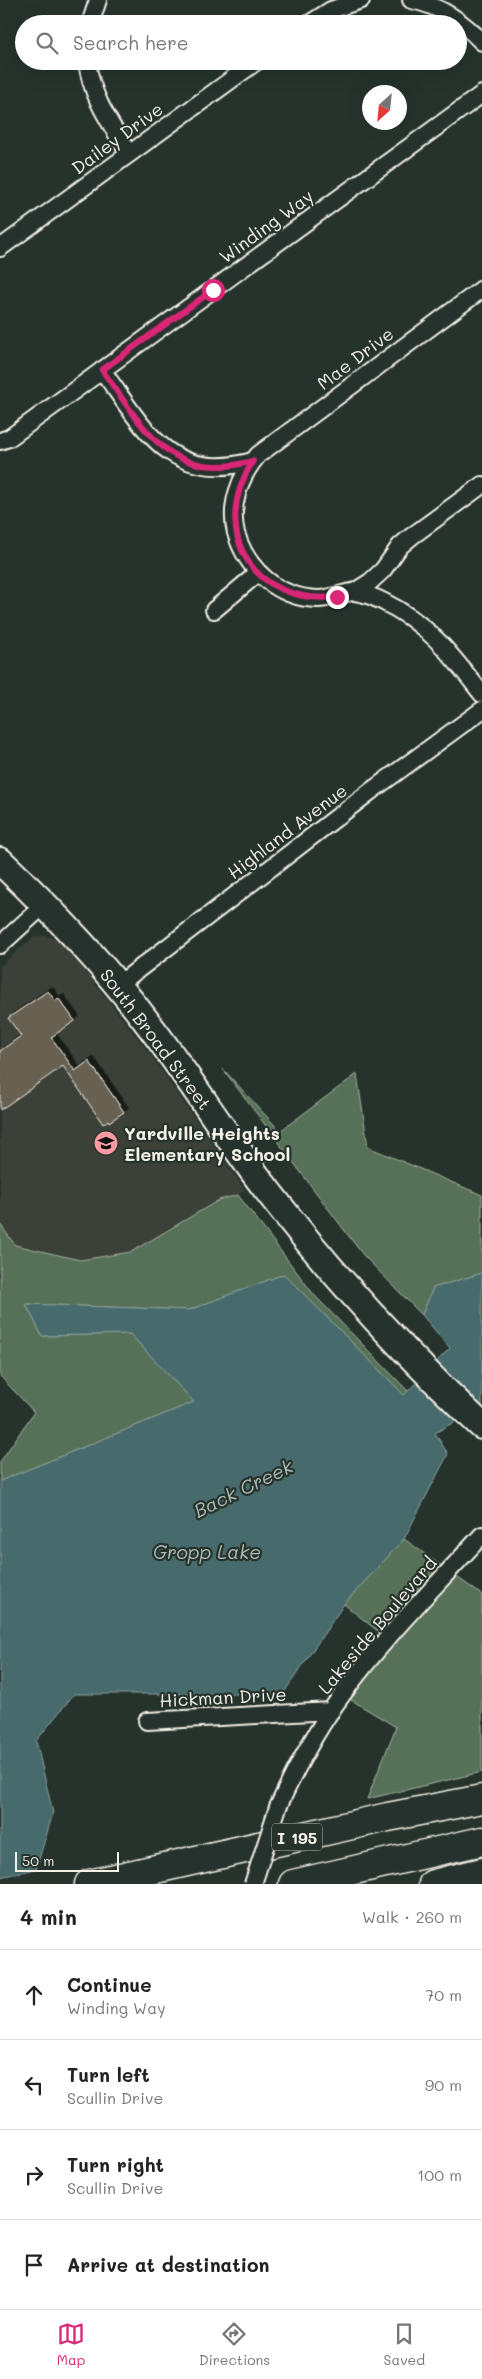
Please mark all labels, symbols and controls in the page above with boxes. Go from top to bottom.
search box [15,15,467,70]
icon: search [33,29,61,57]
text: Search here [73,30,189,55]
north arrow [362,85,407,130]
street label: Dailey Drive [66,97,168,179]
street label: Winding Way [214,184,318,268]
route start [202,279,225,302]
street label: Mae Drive [312,321,398,395]
route end [326,586,349,609]
street label: Highland Avenue [222,778,352,884]
street label: South Broad Street [95,963,217,1115]
place label: Yardville Heights Elementary School [124,1121,290,1166]
school or university icon: Yardville Heights Elementary School [93,1130,119,1156]
water label: Back Creek [189,1453,298,1523]
water label: Gropp Lake [153,1539,261,1564]
street label: Lakeside Boulevard [312,1551,442,1699]
street label: Hickman Drive [159,1682,287,1712]
road number: I 195 [272,1824,322,1850]
scale bar [15,1849,119,1872]
text: 50 m [22,1851,54,1870]
text: 4 min [20,1903,77,1930]
text: Walk · 260 m [362,1906,462,1927]
text: Continue [67,1972,152,1997]
icon: ahead [20,1981,48,2009]
text: 70 m [425,1984,462,2005]
text: Winding Way [67,1997,165,2018]
text: Turn left [67,2062,150,2087]
icon: left [20,2071,48,2099]
text: 90 m [425,2074,462,2095]
text: Scullin Drive [67,2087,163,2108]
text: Turn right [67,2152,164,2177]
icon: right [20,2161,48,2189]
text: 100 m [417,2164,462,2185]
text: Scullin Drive [67,2177,163,2198]
icon: arrive [20,2251,48,2279]
text: Arrive at destination [67,2252,270,2277]
tab: Map [57,2320,85,2369]
tab: Directions [199,2320,270,2369]
tab: Saved [384,2320,425,2369]

